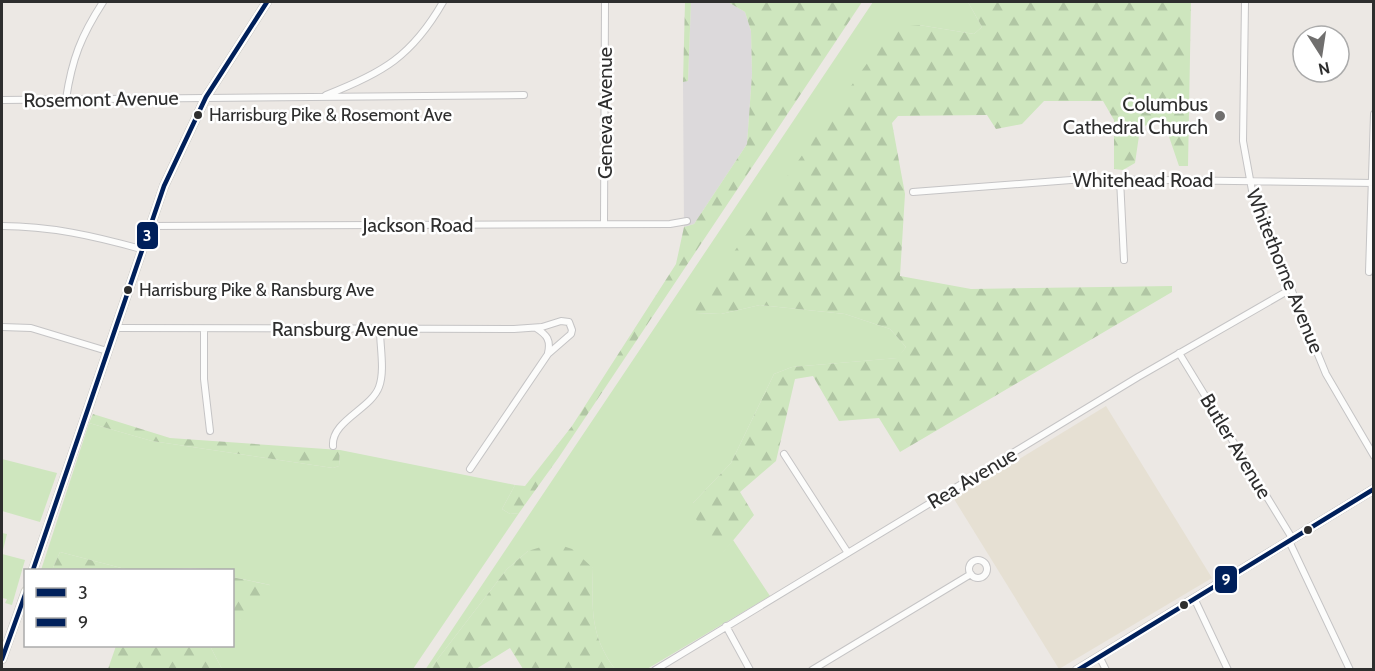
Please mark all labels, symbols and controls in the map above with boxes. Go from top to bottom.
north arrow [1291,24,1351,84]
street label: Geneva Avenue [593,47,617,179]
text: N [1317,58,1332,79]
street label: Rosemont Avenue [23,86,179,112]
place label: Columbus Cathedral Church [1063,92,1208,139]
place label: Harrisburg Pike & Rosemont Ave [209,104,452,126]
marker: Harrisburg Pike & Rosemont Ave [192,109,204,121]
marker: Columbus Cathedral Church [1213,109,1227,123]
street label: Whitehead Road [1073,168,1213,192]
street label: Whitethorne Avenue [1241,185,1329,357]
street label: Jackson Road [362,213,473,237]
line badge: 3 [136,221,159,250]
text: 3 [143,226,151,245]
place label: Harrisburg Pike & Ransburg Ave [139,279,374,301]
marker: Harrisburg Pike & Ransburg Ave [122,284,134,296]
street label: Ransburg Avenue [272,317,418,341]
street label: Butler Avenue [1195,389,1277,503]
street label: Rea Avenue [923,442,1021,514]
unlabelled marker [1302,524,1314,536]
line badge: 9 [1214,565,1238,594]
legend [24,569,234,647]
text: 9 [1222,570,1231,589]
text: 3 [78,582,88,604]
unlabelled marker [1178,599,1190,611]
text: 9 [78,612,88,634]

